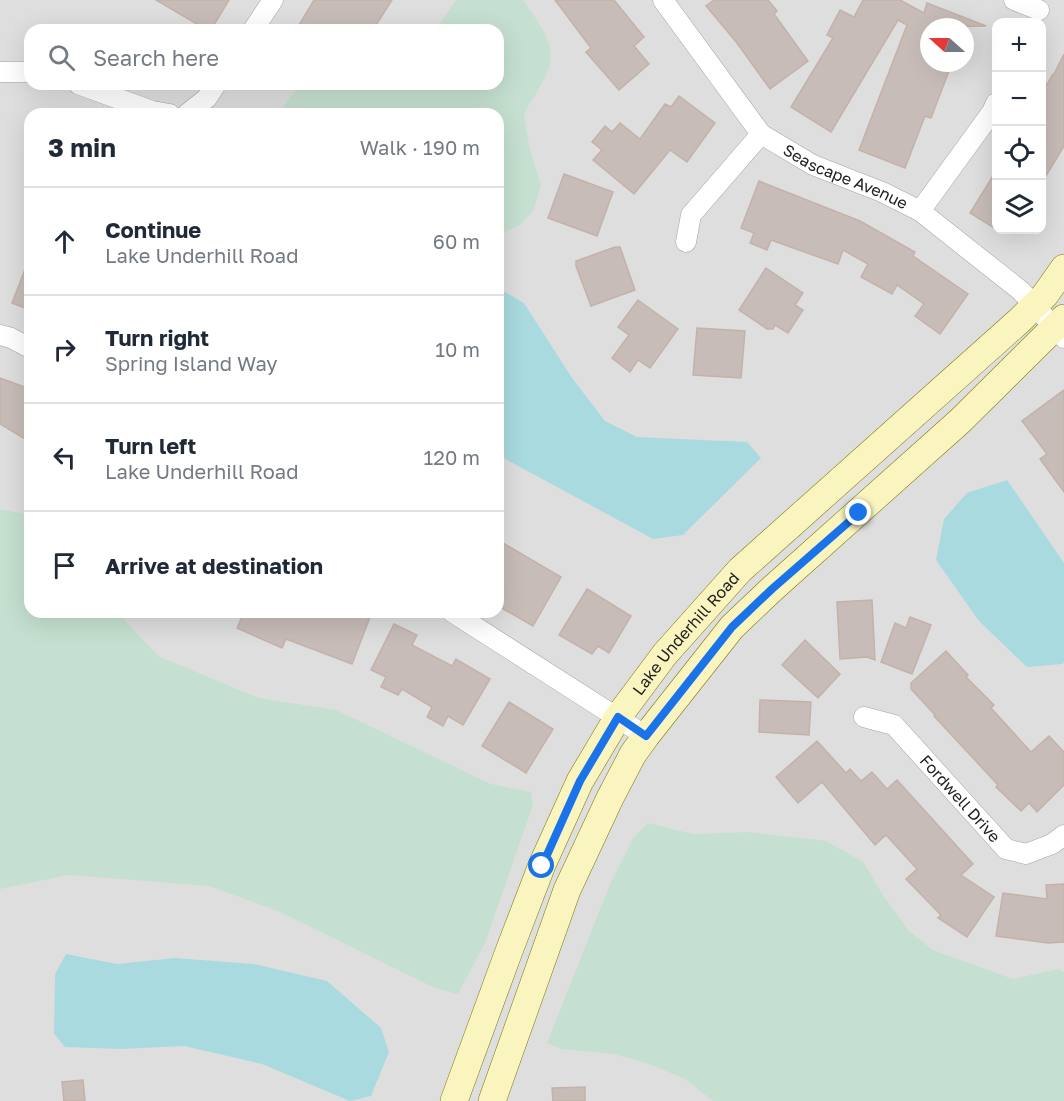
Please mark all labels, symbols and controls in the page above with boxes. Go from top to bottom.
north arrow [920,18,974,72]
map controls [992,18,1046,234]
button: + [992,18,1046,72]
search box [24,24,504,90]
icon: search [45,41,78,74]
text: Search here [93,44,219,71]
button: − [992,72,1046,126]
button: locate [992,126,1046,180]
text: 3 min [48,132,116,163]
text: Walk · 190 m [360,135,480,159]
street label: Seascape Avenue [780,140,911,213]
button: layers [992,180,1046,234]
text: Continue [105,216,201,243]
icon: ahead [48,225,81,258]
text: 60 m [433,229,480,253]
text: Lake Underhill Road [105,243,298,267]
text: Turn right [105,324,209,351]
icon: right [48,333,81,366]
text: 10 m [435,337,480,361]
text: Spring Island Way [105,351,278,375]
text: Turn left [105,432,196,459]
icon: left [48,441,81,474]
text: 120 m [424,445,480,469]
text: Lake Underhill Road [105,459,298,483]
route end [845,499,871,525]
icon: arrive [48,549,81,582]
text: Arrive at destination [105,552,323,579]
street label: Lake Underhill Road [628,568,743,699]
street label: Fordwell Drive [916,751,1005,846]
route start [528,852,554,878]

